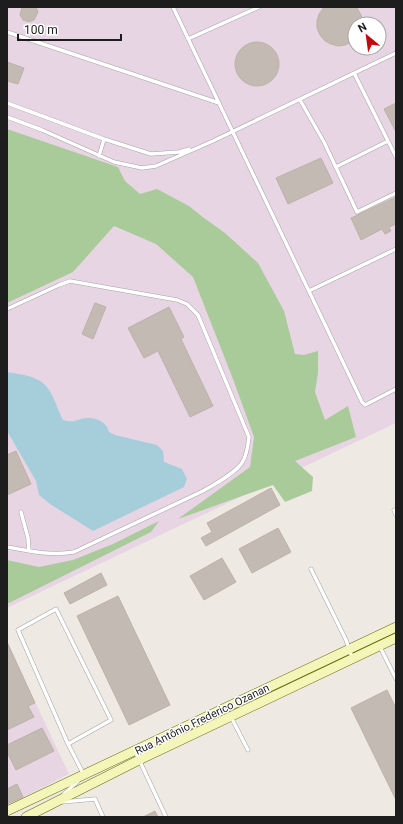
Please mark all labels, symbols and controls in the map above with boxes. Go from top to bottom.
scale bar [18,16,121,42]
north arrow [347,16,387,56]
text: N [356,20,369,35]
text: 100 m [24,23,58,37]
street label: Rua Antônio Frederico Ozanan [133,681,272,758]

